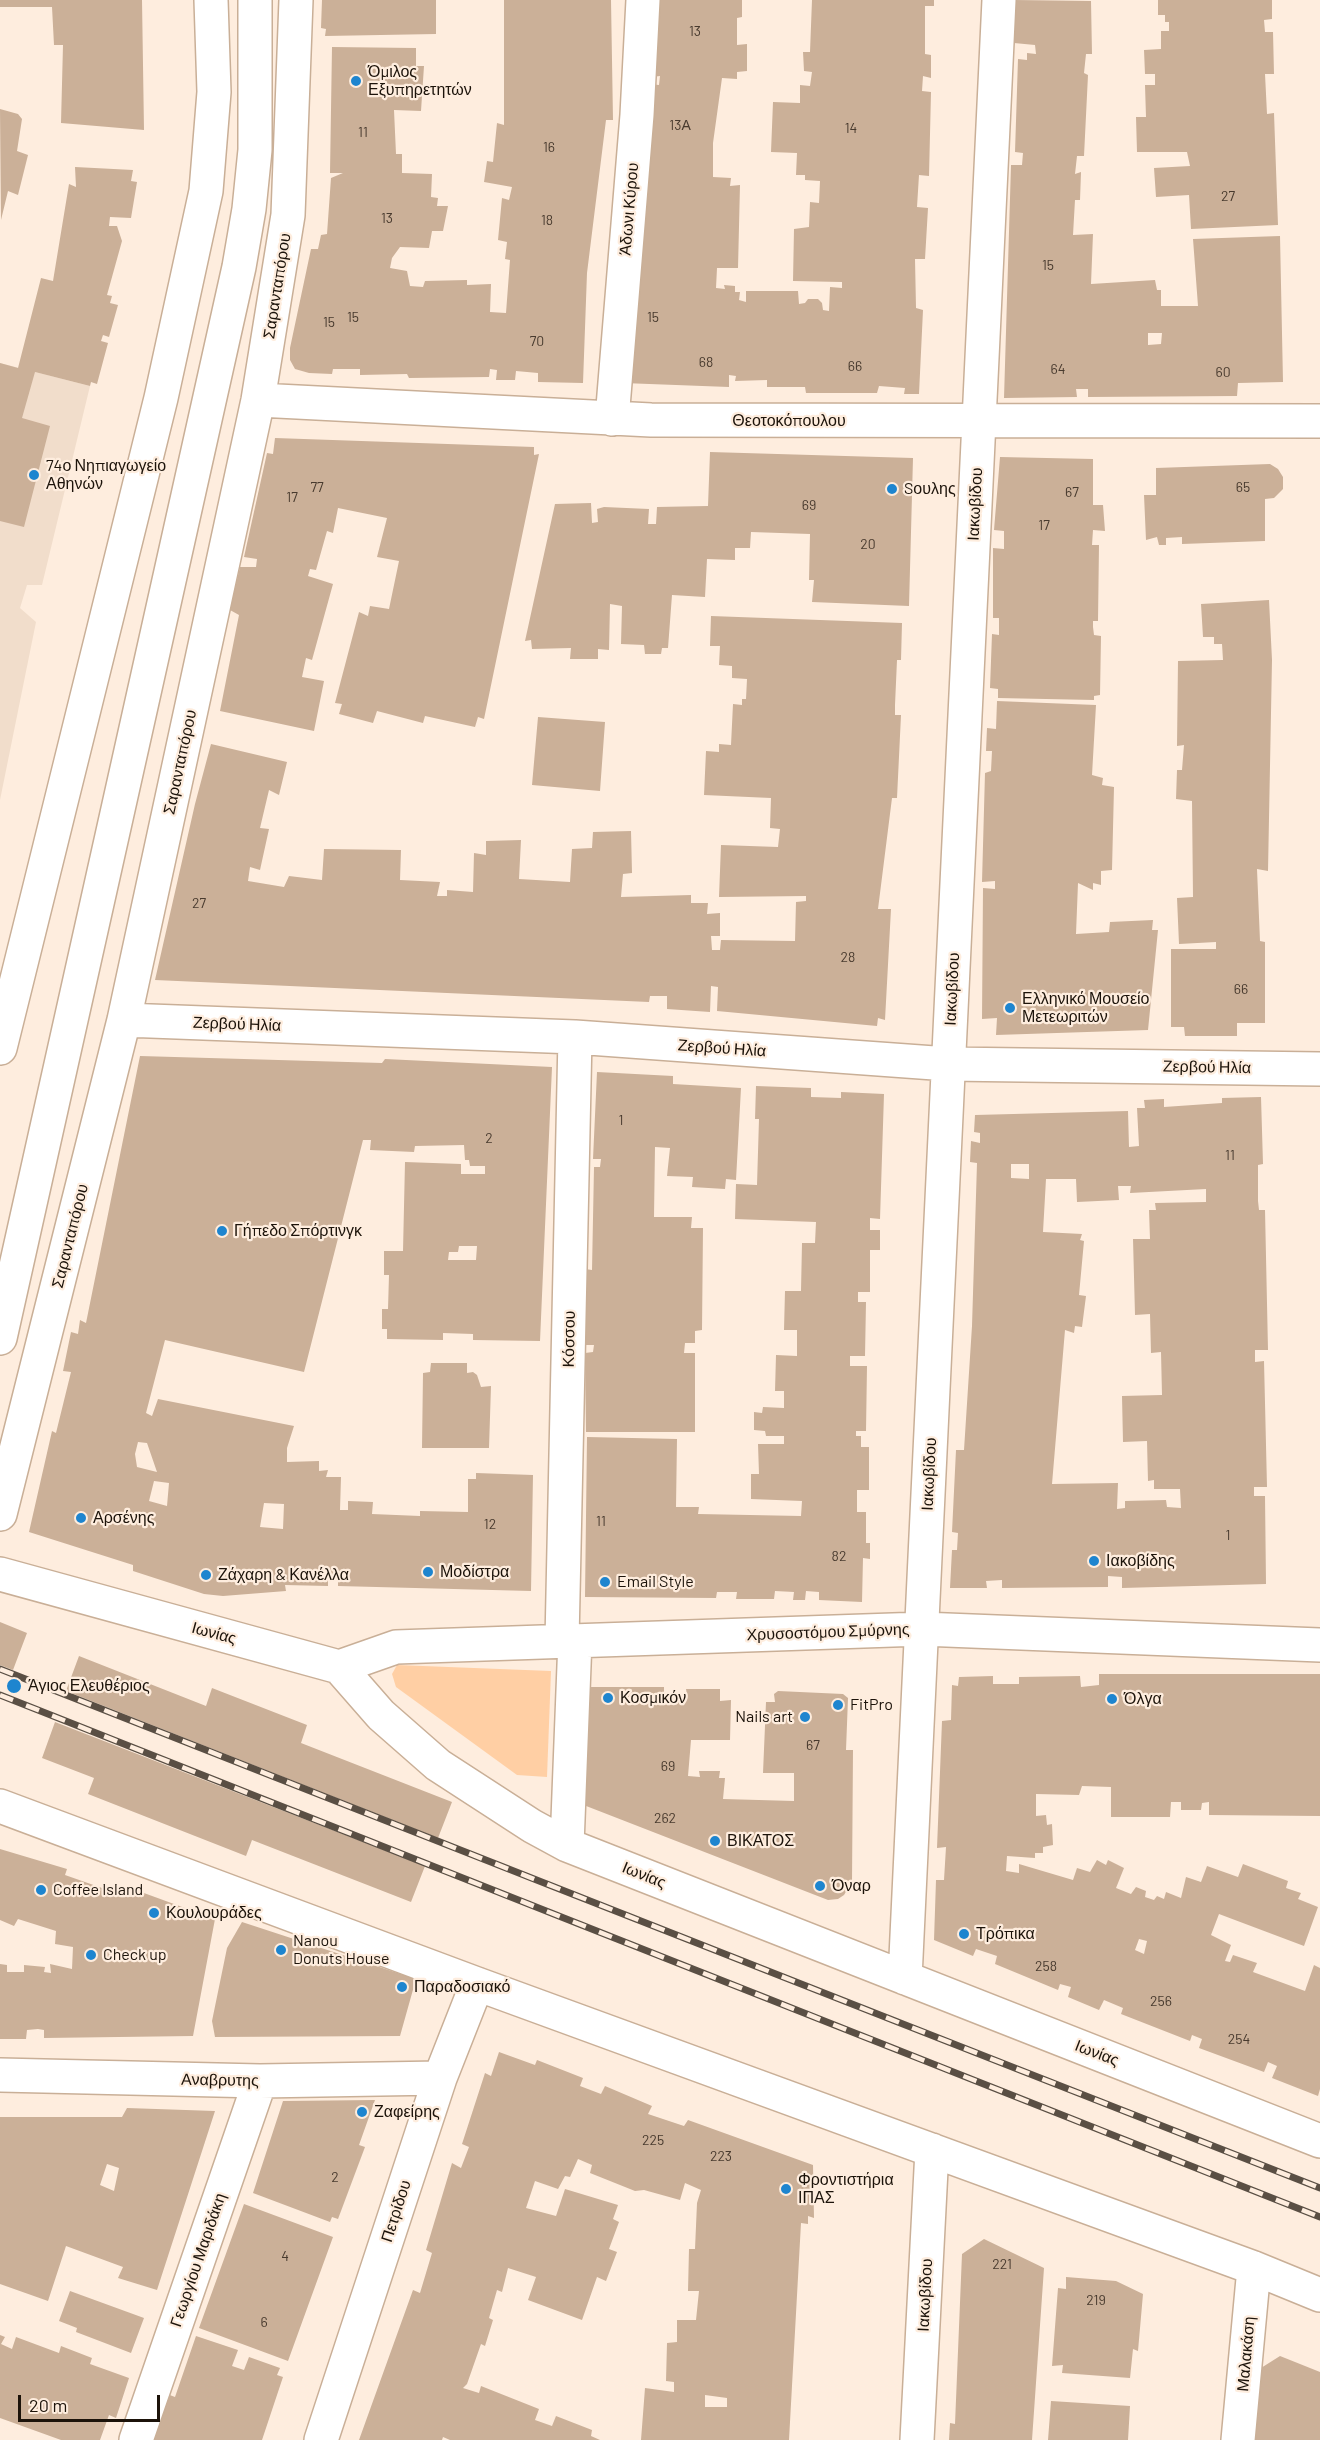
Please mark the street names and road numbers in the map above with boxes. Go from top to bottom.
street label: Άδωνι Κύρου [615,162,643,256]
street label: Σαρανταπόρου [259,232,295,340]
street label: Θεοτοκόπουλου [732,411,846,431]
street label: Ιακωβίδου [963,467,987,541]
street label: Σαρανταπόρου [160,708,200,816]
street label: Ιακωβίδου [940,952,964,1026]
street label: Ζερβού Ηλία [192,1013,282,1035]
street label: Ζερβού Ηλία [677,1035,767,1061]
street label: Ζερβού Ηλία [1163,1057,1251,1077]
street label: Σαρανταπόρου [48,1182,92,1290]
street label: Κόσσου [559,1310,579,1368]
street label: Ιακωβίδου [917,1437,941,1511]
street label: Ιωνίας [190,1618,238,1648]
street label: Χρυσοστόμου Σμύρνης [746,1620,910,1644]
street label: Ιωνίας [619,1858,669,1892]
street label: Ιωνίας [1072,2036,1122,2070]
street label: Αναβρυτης [181,2070,259,2090]
street label: Πετρίδου [377,2177,415,2245]
street label: Γεωργίου Μαριδάκη [166,2191,230,2329]
street label: Ιακωβίδου [913,2258,937,2332]
street label: Μαλακάση [1233,2316,1259,2392]

